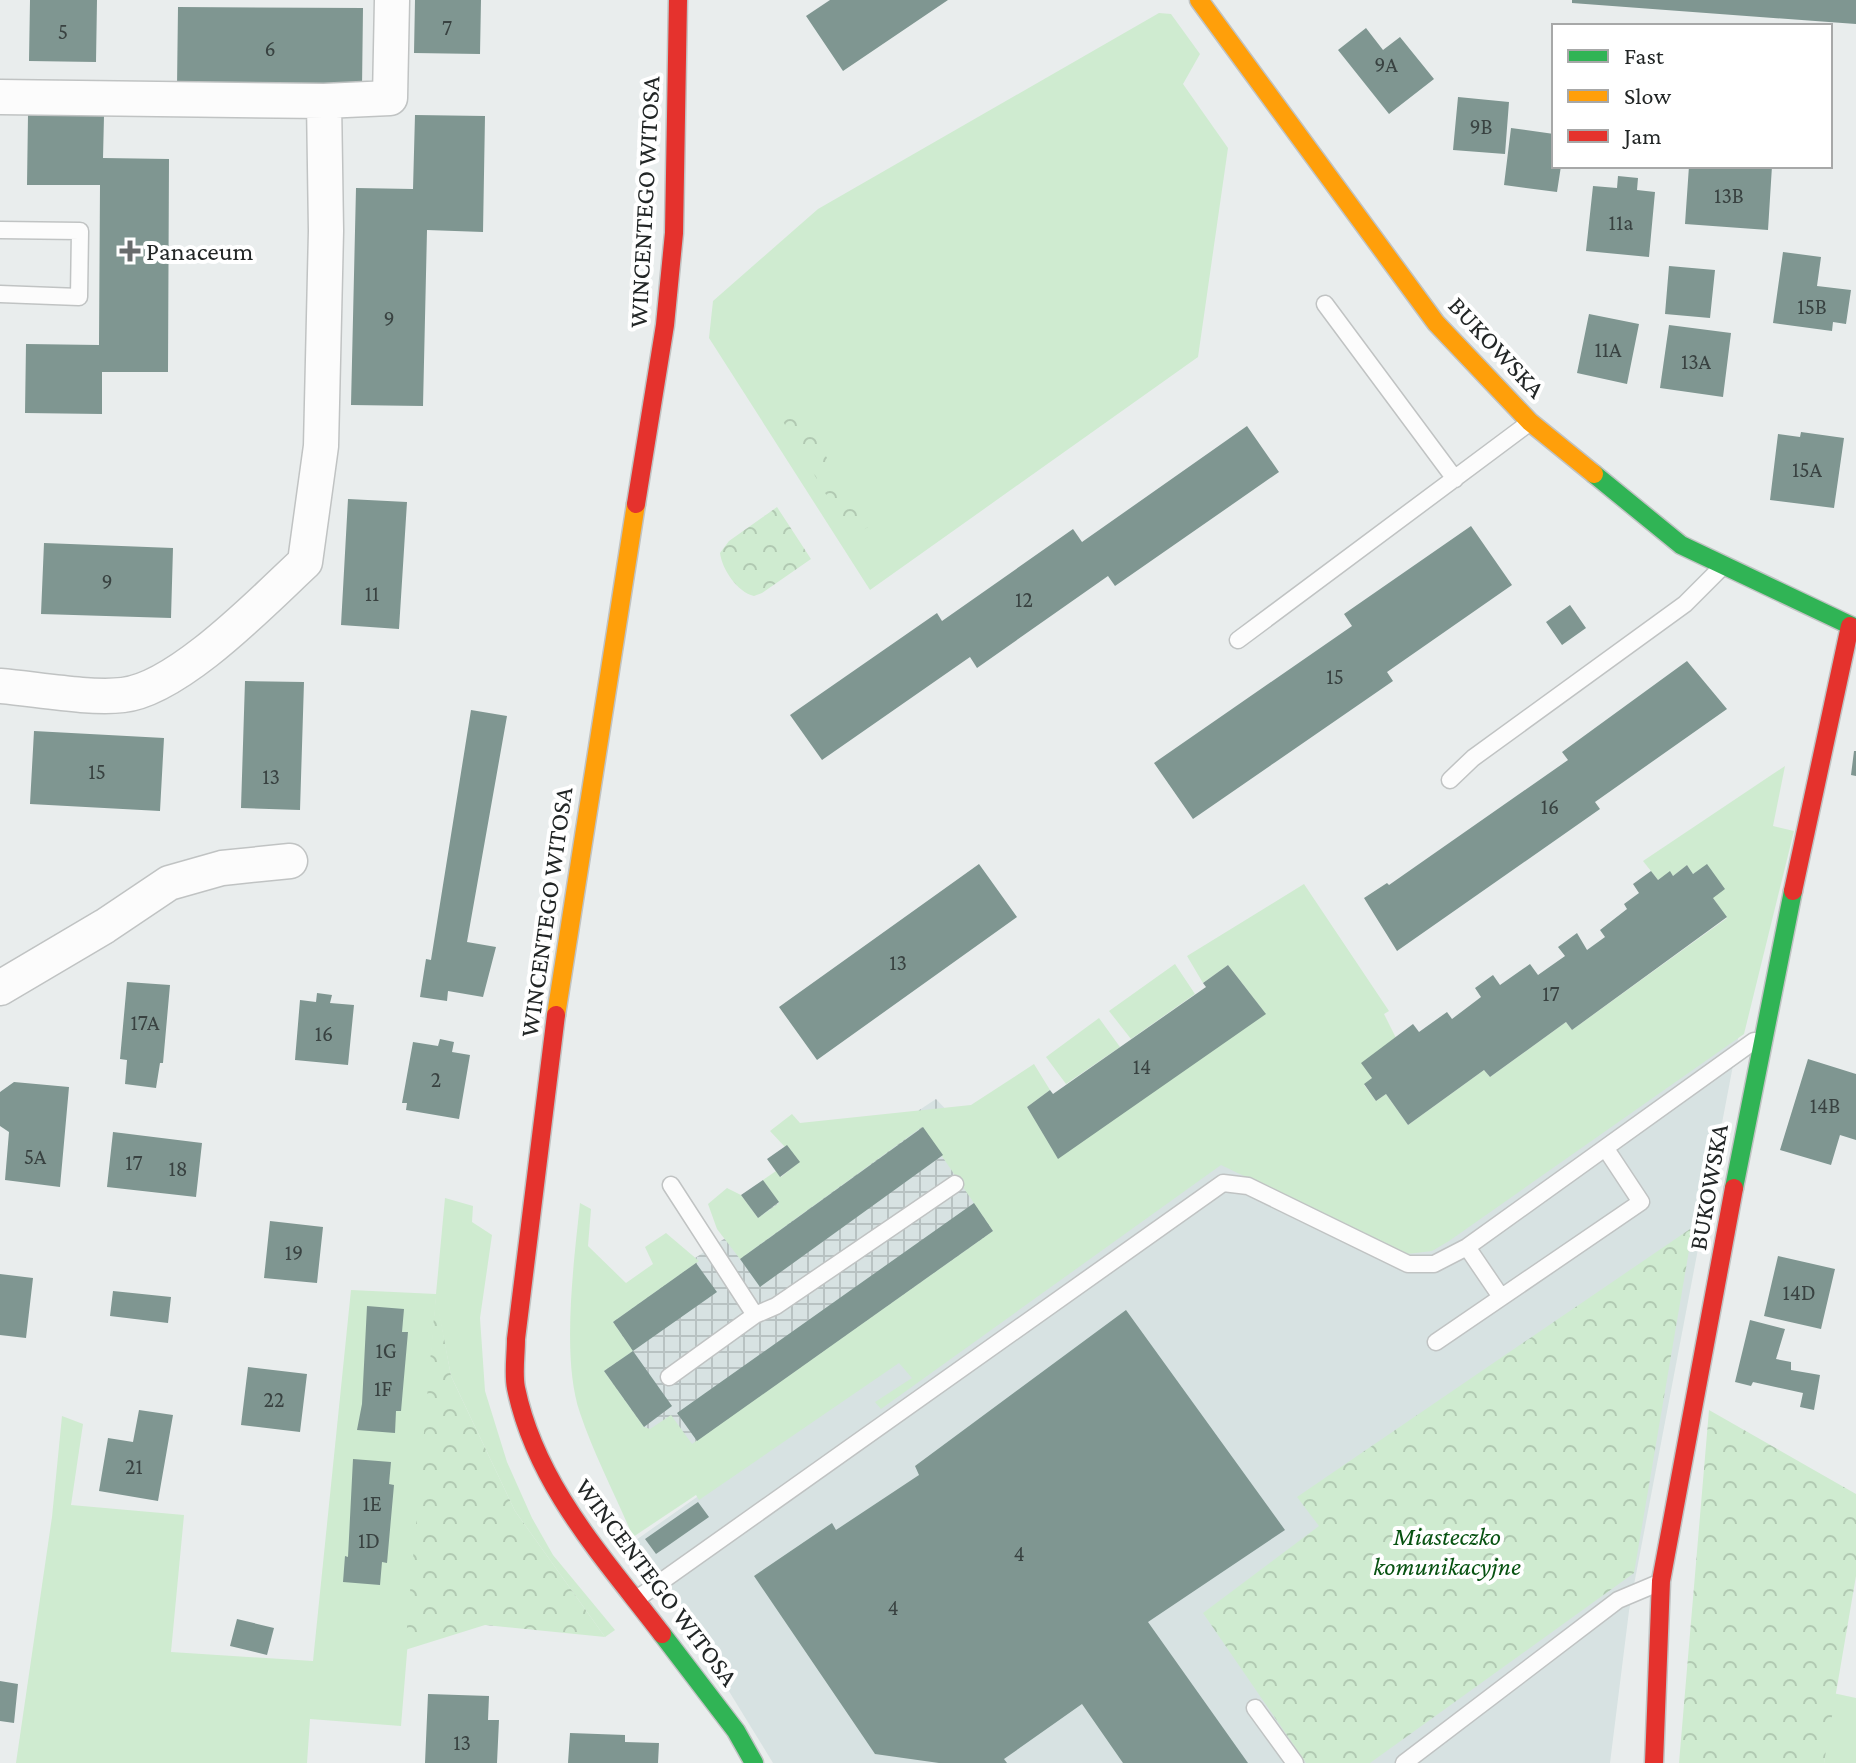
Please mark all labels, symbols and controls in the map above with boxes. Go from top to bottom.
house number: 7 [442,15,452,40]
house number: 5 [58,19,68,44]
legend [1552,24,1832,168]
house number: 6 [264,36,276,61]
text: Fast [1624,42,1665,69]
house number: 9A [1374,52,1398,77]
street label: WINCENTEGO WITOSA [623,75,666,329]
text: Slow [1624,82,1671,109]
house number: 9B [1469,114,1493,139]
text: Jam [1622,122,1662,149]
house number: 13B [1714,183,1744,208]
house number: 11a [1609,210,1633,235]
place label: Panaceum [146,237,254,266]
marker: Panaceum [121,242,139,260]
street label: BUKOWSKA [1442,291,1551,404]
house number: 15B [1797,294,1827,319]
house number: 9 [383,306,395,331]
house number: 11A [1594,337,1622,362]
house number: 13A [1681,349,1712,374]
house number: 15A [1792,457,1822,482]
house number: 9 [101,569,113,594]
house number: 11 [365,581,379,606]
house number: 12 [1015,587,1033,612]
house number: 15 [1326,664,1344,689]
house number: 15 [88,759,106,784]
house number: 13 [262,764,280,789]
street label: WINCENTEGO WITOSA [515,785,578,1039]
house number: 16 [1541,794,1559,819]
house number: 13 [889,950,907,975]
house number: 17 [1542,981,1560,1006]
house number: 17A [130,1010,160,1035]
house number: 16 [315,1021,333,1046]
house number: 14 [1133,1054,1151,1079]
house number: 2 [431,1067,441,1092]
house number: 14B [1810,1093,1840,1118]
street label: BUKOWSKA [1683,1121,1734,1253]
house number: 5A [24,1144,47,1169]
house number: 17 [125,1150,143,1175]
house number: 18 [168,1156,188,1181]
house number: 19 [285,1240,303,1265]
house number: 14D [1782,1280,1816,1305]
house number: 1G [375,1338,397,1363]
house number: 1F [374,1376,392,1401]
house number: 22 [264,1387,284,1412]
house number: 21 [125,1454,143,1479]
street label: WINCENTEGO WITOSA [569,1473,744,1692]
house number: 1E [362,1491,382,1516]
park label: Miasteczko komunikacyjne [1373,1522,1521,1581]
house number: 1D [358,1528,380,1553]
house number: 4 [1013,1541,1025,1566]
house number: 4 [887,1595,899,1620]
house number: 13 [453,1730,471,1755]

